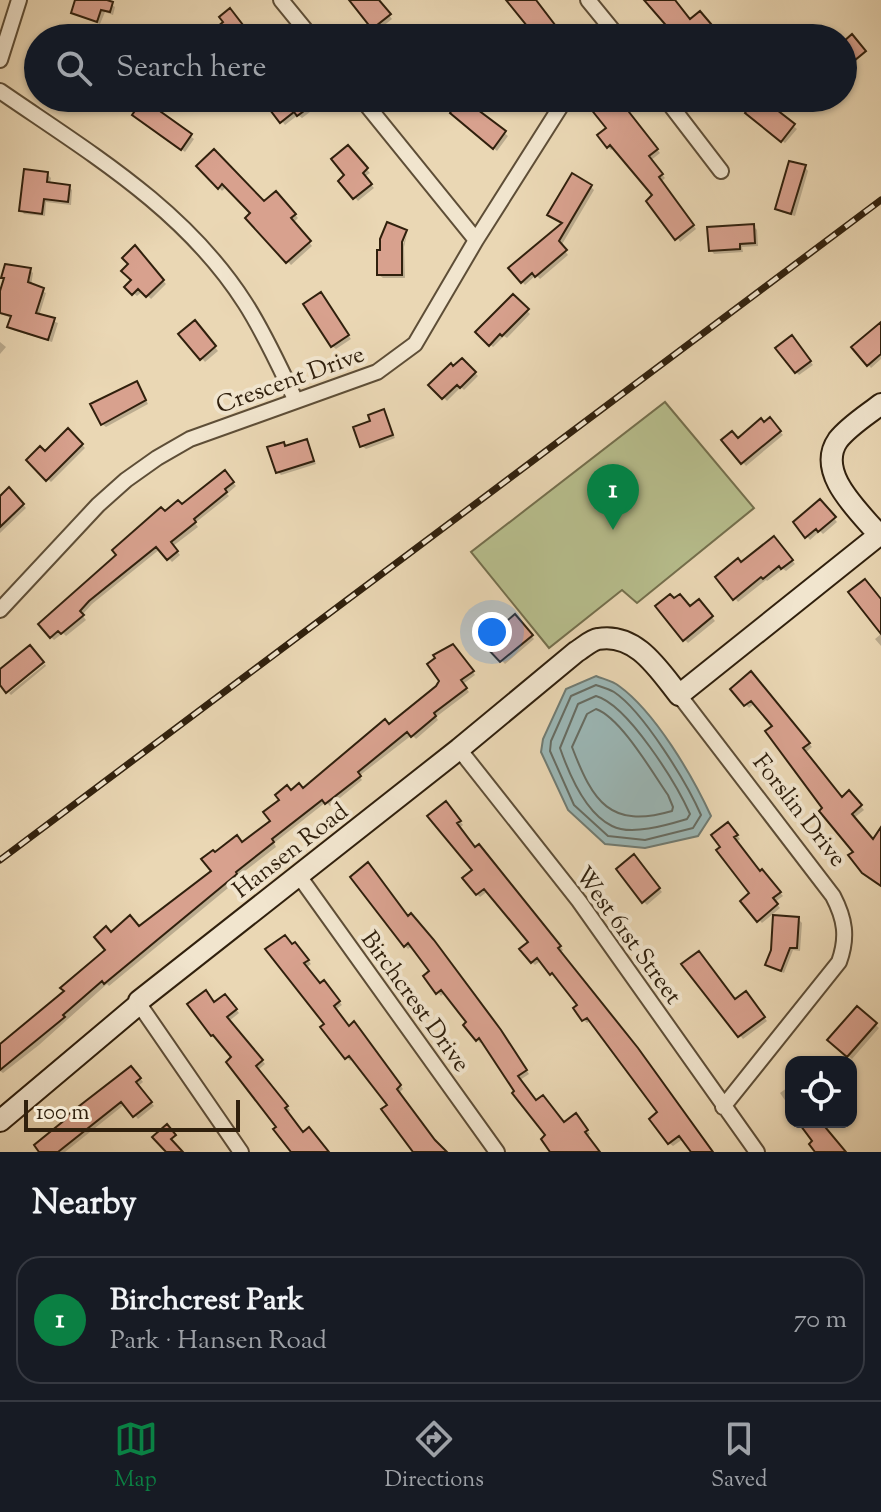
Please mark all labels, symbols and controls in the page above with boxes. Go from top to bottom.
search box [24,24,857,112]
icon: search [52,46,96,90]
text: Search here [116,47,266,90]
street label: Crescent Drive [212,338,370,423]
pin: 1 [587,464,639,530]
your location [472,612,512,652]
street label: Forslin Drive [743,748,853,875]
street label: Hansen Road [226,795,356,907]
street label: West 61st Street [566,860,689,1012]
street label: Birchcrest Drive [352,925,477,1080]
map controls [785,1056,857,1128]
button: locate [785,1056,857,1128]
scale bar [24,1096,240,1132]
text: 100 m [36,1098,89,1130]
text: Nearby [32,1180,137,1229]
text: Birchcrest Park [110,1280,304,1323]
text: 1 [56,1302,64,1339]
text: 70 m [794,1302,847,1339]
text: Park · Hansen Road [110,1323,327,1360]
tab: Map [114,1417,158,1497]
tab: Directions [385,1417,484,1497]
tab: Saved [711,1417,767,1497]

